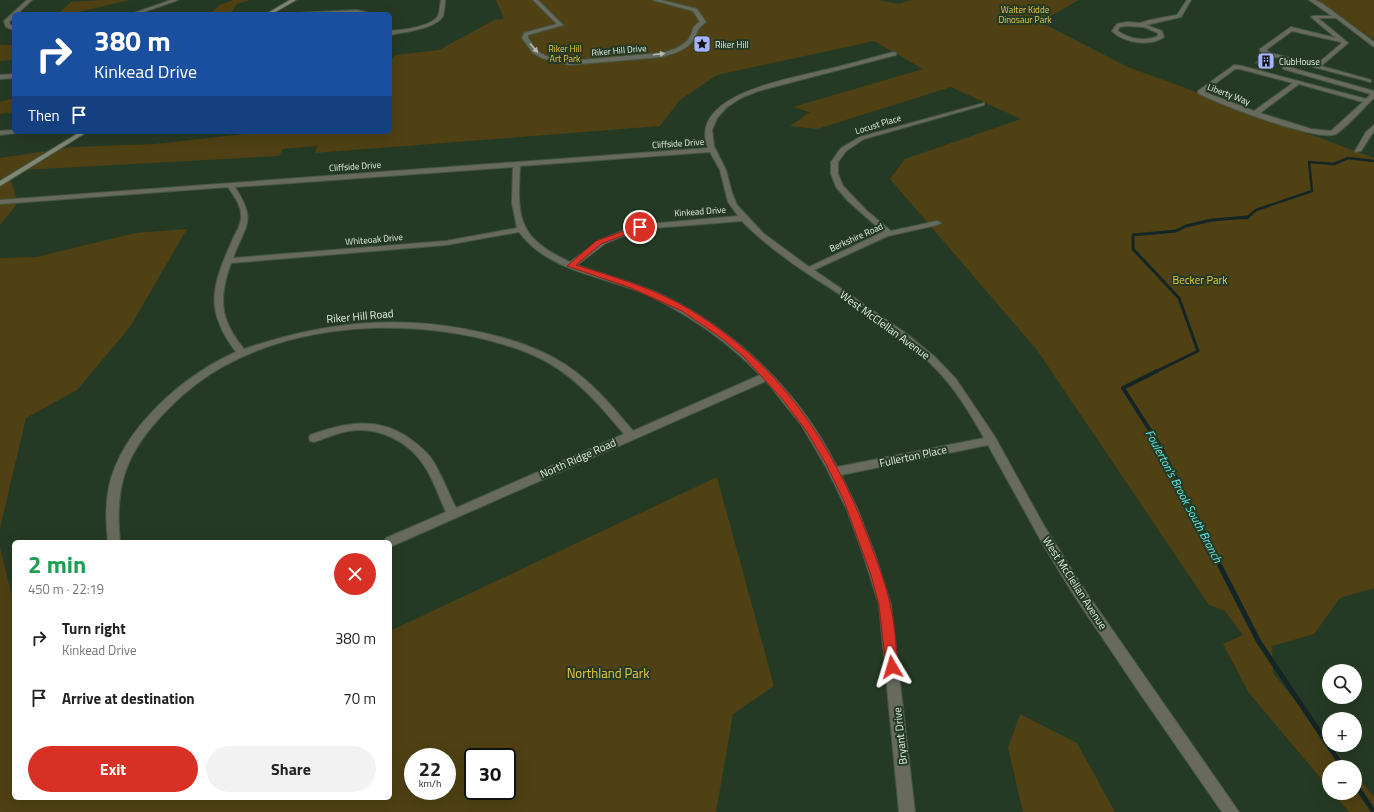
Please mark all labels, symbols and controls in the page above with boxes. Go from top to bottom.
park label: Walter Kidde Dinosaur Park [998,3,1052,26]
text: 380 m [94,19,171,62]
icon: right [28,28,80,80]
place icon: Riker Hill [692,34,712,54]
place label: Riker Hill [715,38,749,51]
street label: Riker Hill Drive [591,41,648,59]
park label: Riker Hill Art Park [548,42,582,65]
one-way arrow [529,43,538,53]
one-way arrow [653,51,665,58]
building icon: ClubHouse [1256,51,1276,71]
place label: ClubHouse [1279,55,1320,68]
text: Kinkead Drive [94,58,197,85]
street label: Liberty Way [1206,80,1253,108]
text: Then [28,104,60,127]
icon: arrive [68,104,90,126]
street label: Locust Place [853,111,903,137]
street label: Cliffside Drive [652,135,705,151]
street label: Cliffside Drive [329,158,382,174]
street label: Kinkead Drive [674,203,727,219]
pin [623,210,657,244]
icon: arrive [629,216,651,238]
street label: Berkshire Road [827,219,885,255]
street label: Whiteoak Drive [345,230,404,248]
park label: Becker Park [1172,272,1228,288]
street label: West McClellan Avenue [837,287,934,363]
street label: Riker Hill Road [326,305,394,327]
water label: Foulerton's Brook South Branch [1141,426,1228,567]
street label: North Ridge Road [537,434,619,482]
street label: Fullerton Place [878,441,949,471]
street label: West McClellan Avenue [1039,533,1111,633]
text: 2 min [28,546,86,582]
button: close [334,553,376,595]
text: 450 m · 22:19 [28,579,104,599]
text: Turn right [62,617,126,640]
icon: right [28,627,50,649]
text: 380 m [335,627,376,650]
text: Kinkead Drive [62,640,137,660]
position arrow [871,646,913,688]
park label: Northland Park [567,663,649,683]
map controls [1322,664,1362,800]
button: search [1322,664,1362,704]
icon: arrive [28,687,50,709]
text: Arrive at destination [62,687,195,710]
text: 70 m [343,687,376,710]
street label: Bryant Drive [889,706,911,765]
button: + [1322,712,1362,752]
button: Exit [28,746,198,792]
button: Share [206,746,376,792]
speed limit sign: 30 [464,748,516,800]
text: 22 [419,753,441,784]
button: − [1322,760,1362,800]
text: km/h [419,776,441,791]

